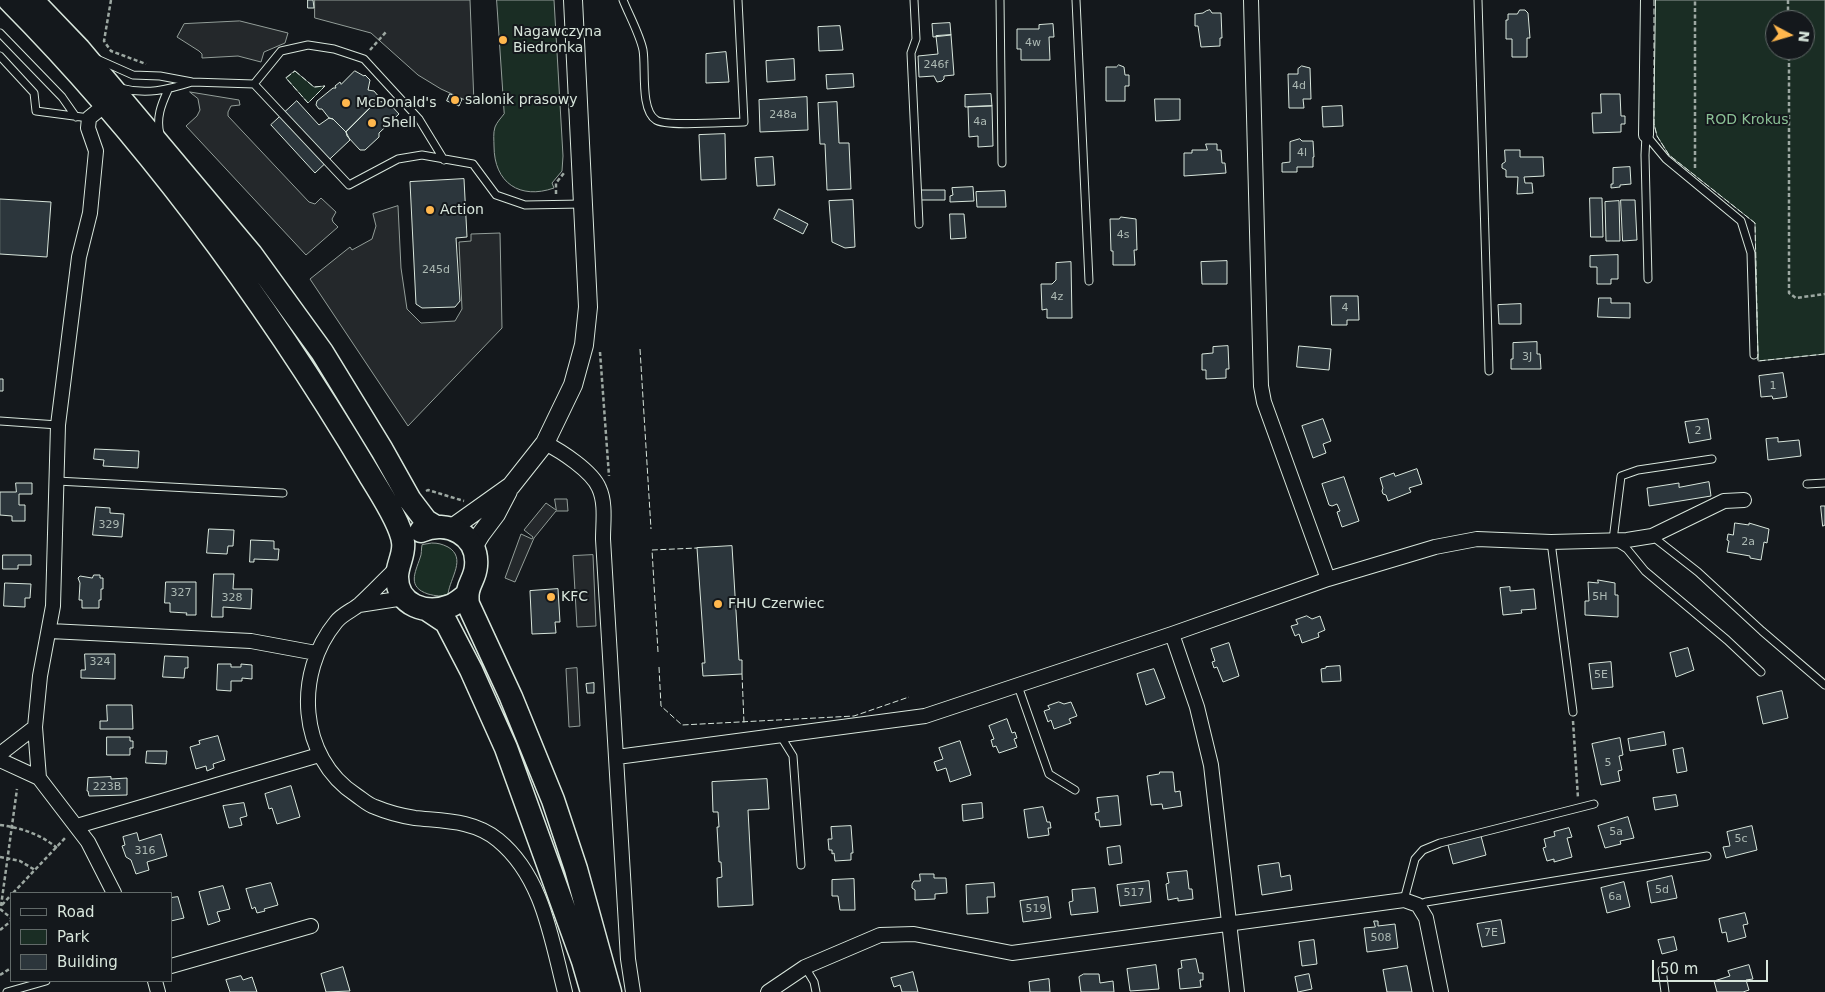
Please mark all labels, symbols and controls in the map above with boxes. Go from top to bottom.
north arrow [1765,10,1815,60]
place label: Nagawczyna Biedronka [513,24,602,56]
text: N [1795,30,1812,43]
marker: Nagawczyna Biedronka [497,34,509,46]
house number: 4w [1025,36,1041,50]
house number: 246f [924,58,948,72]
house number: 4d [1292,79,1306,93]
place label: salonik prasowy [465,92,577,108]
marker: salonik prasowy [449,94,461,106]
place label: McDonald's [356,95,436,111]
marker: McDonald's [340,97,352,109]
house number: 248a [769,108,797,122]
park label: ROD Krokus [1705,112,1789,128]
place label: Shell [382,115,416,131]
house number: 4a [973,115,987,129]
marker: Shell [366,117,378,129]
house number: 4l [1297,146,1307,160]
place label: Action [440,202,484,218]
marker: Action [424,204,436,216]
house number: 4s [1117,228,1129,242]
house number: 245d [422,263,450,277]
house number: 4z [1051,290,1063,304]
house number: 4 [1342,301,1348,315]
house number: 3J [1522,350,1532,364]
house number: 1 [1770,379,1776,393]
house number: 2 [1695,424,1701,438]
house number: 329 [99,518,119,532]
house number: 2a [1741,535,1755,549]
house number: 327 [171,586,191,600]
place label: KFC [561,589,588,605]
house number: 5H [1592,590,1608,604]
house number: 328 [222,591,242,605]
marker: KFC [545,591,557,603]
place label: FHU Czerwiec [728,596,824,612]
marker: FHU Czerwiec [712,598,724,610]
house number: 324 [90,655,110,669]
house number: 5E [1594,668,1608,682]
house number: 5 [1605,756,1611,770]
house number: 223B [93,780,121,794]
house number: 5a [1609,825,1623,839]
house number: 5c [1734,832,1748,846]
house number: 316 [135,844,155,858]
house number: 5d [1655,883,1669,897]
house number: 517 [1124,886,1144,900]
house number: 6a [1608,890,1622,904]
legend [10,892,172,982]
house number: 519 [1026,902,1046,916]
text: Road [57,903,95,921]
house number: 7E [1484,926,1498,940]
text: Park [57,928,89,946]
house number: 508 [1371,931,1391,945]
scale bar [1655,950,1771,982]
text: Building [57,953,118,971]
text: 50 m [1660,960,1698,978]

